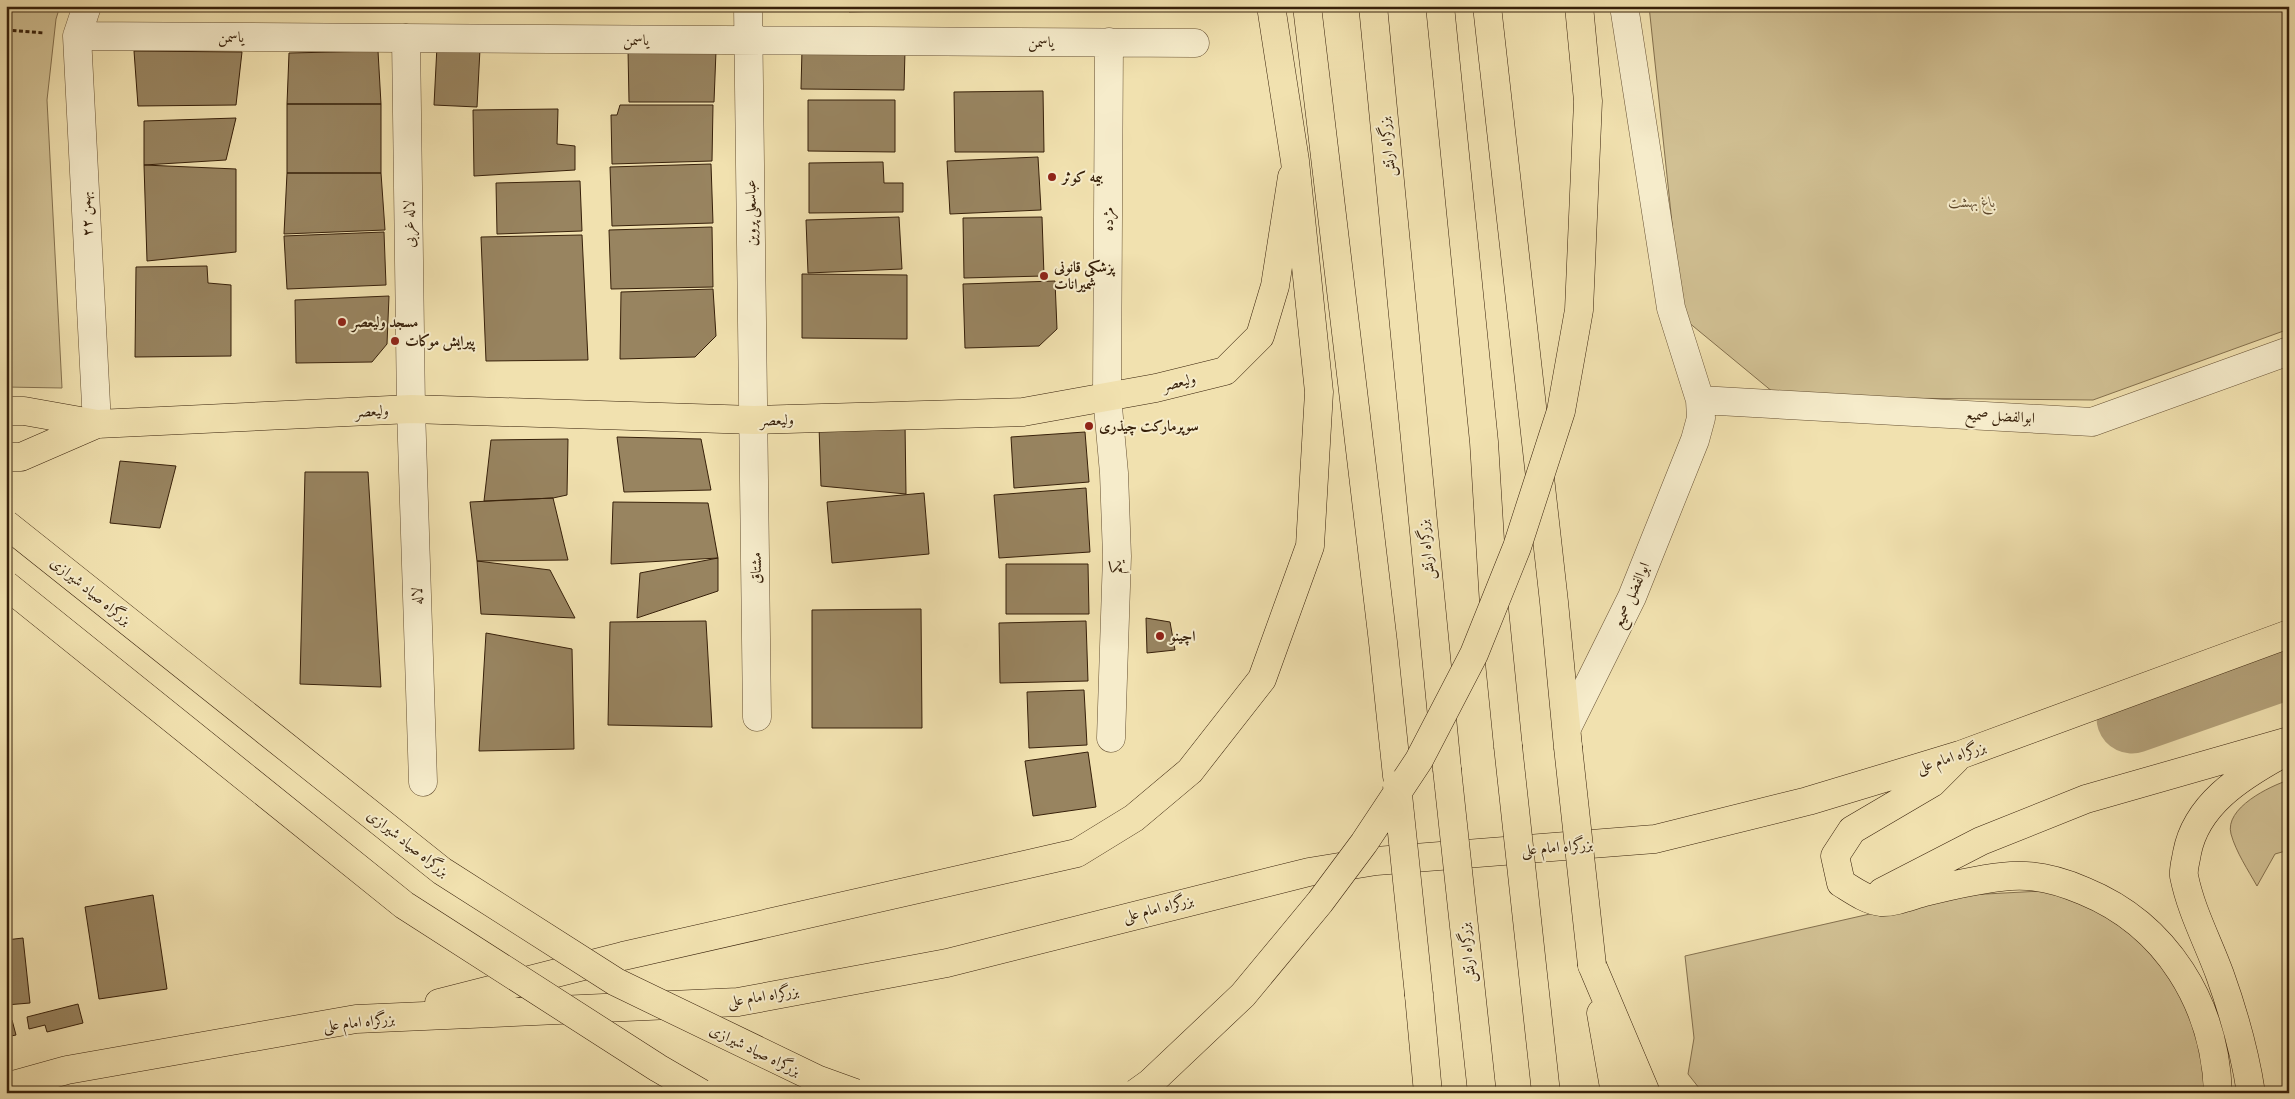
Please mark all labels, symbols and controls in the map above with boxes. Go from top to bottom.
street label: یاسمن [218,28,245,47]
street label: یاسمن [623,31,650,50]
street label: یاسمن [1028,33,1055,52]
street label: بزرگراه ارتش [1374,116,1400,178]
place label: بیمه کوثر [1060,168,1104,187]
marker: بیمه کوثر [1046,171,1058,183]
street label: عباسعلی پروین [741,180,763,246]
street label: ۲۲ بهمن [76,191,97,237]
park label: باغ بهشت [1948,193,1996,215]
street label: لاله غربی [400,200,420,248]
street label: مژده [1099,207,1119,231]
place label: پزشکی قانونی شمیرانات [1053,258,1116,294]
marker: پزشکی قانونی شمیرانات [1038,270,1050,282]
place label: مسجد ولیعصر [350,313,419,333]
marker: مسجد ولیعصر [336,316,348,328]
place label: پیرایش موکات [405,332,476,352]
marker: پیرایش موکات [389,335,401,347]
street label: ولیعصر [1159,369,1198,396]
street label: ولیعصر [353,401,389,422]
street label: ابوالفضل صمیع [1964,405,2035,432]
street label: ولیعصر [758,410,794,431]
place label: سوپرمارکت چیذری [1099,417,1199,436]
marker: سوپرمارکت چیذری [1083,420,1095,432]
street label: بزرگراه ارتش [1413,519,1439,581]
street label: بزرگراه صیاد شیرازی [46,552,136,630]
street label: مشتاق [747,552,766,584]
street label: یکم [1107,559,1130,574]
street label: ابوالفضل صمیع [1609,559,1658,633]
street label: لاله [408,587,427,605]
place label: اچینو [1168,627,1196,646]
marker: اچینو [1154,630,1166,642]
street label: بزرگراه امام علی [1914,736,1990,780]
street label: بزرگراه صیاد شیرازی [363,805,453,881]
street label: بزرگراه امام علی [1520,834,1594,863]
street label: بزرگراه امام علی [1121,890,1196,929]
street label: بزرگراه ارتش [1454,922,1480,984]
street label: بزرگراه امام علی [726,980,801,1014]
street label: بزرگراه امام علی [322,1008,396,1039]
street label: بزرگراه صیاد شیرازی [706,1019,804,1081]

